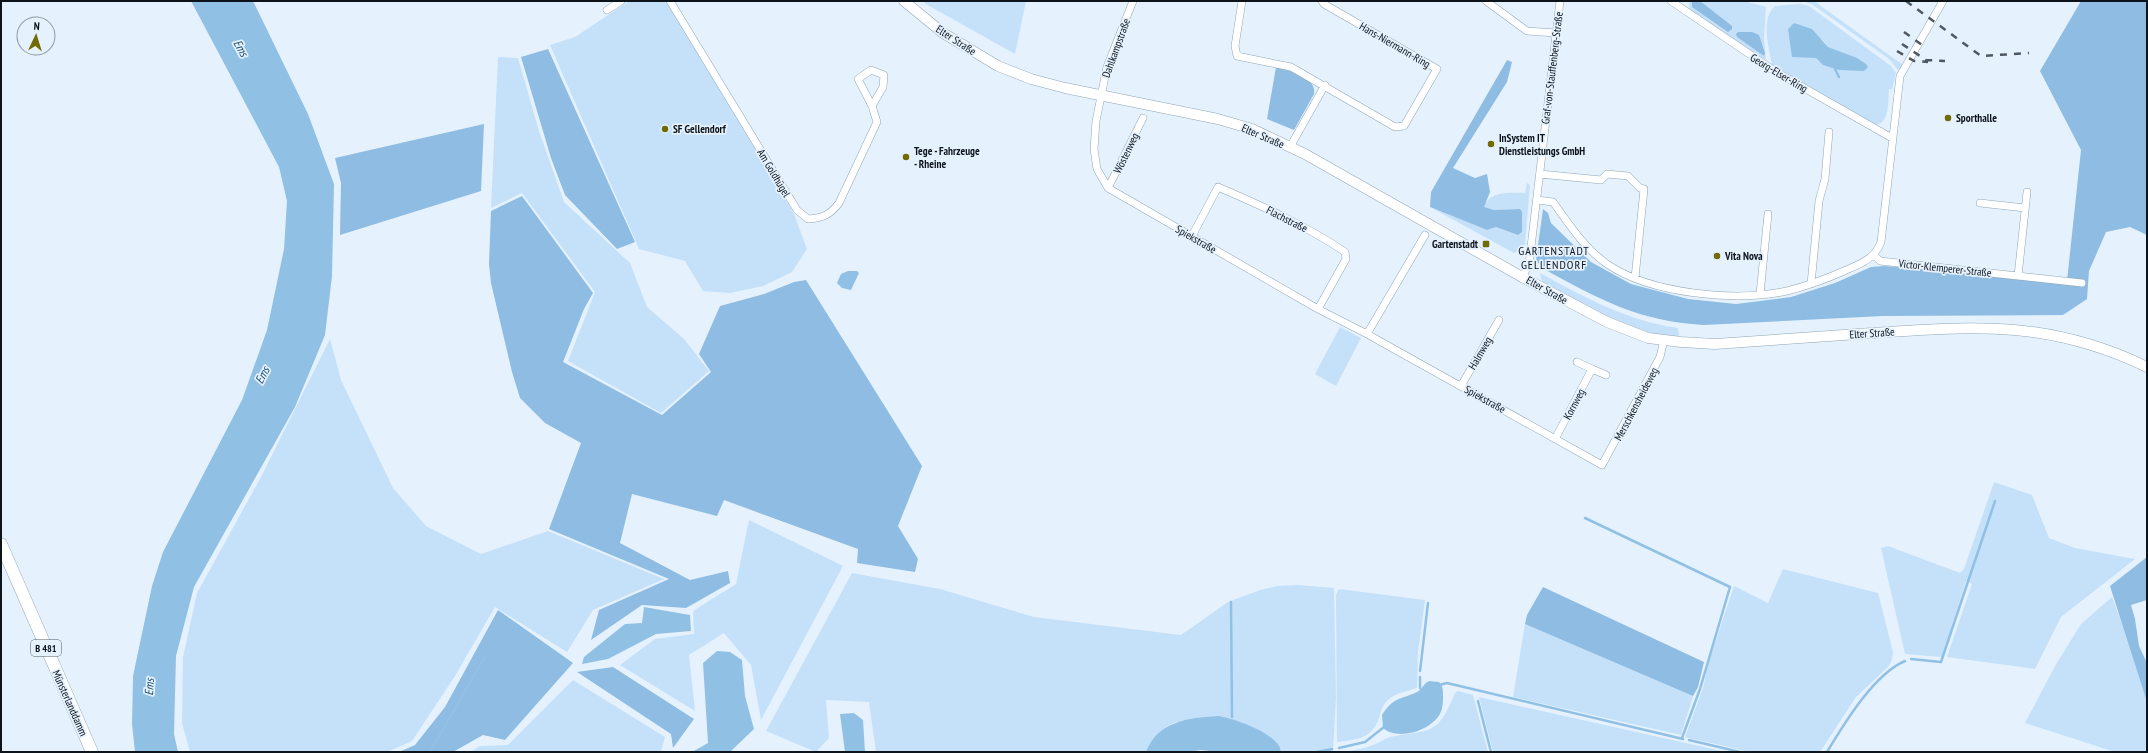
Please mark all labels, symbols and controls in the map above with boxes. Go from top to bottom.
street label: Graf-von-Stauffenberg-Straße [1538,11,1566,125]
north arrow [16,16,56,56]
street label: Dahlkampstraße [1099,16,1133,80]
text: N [33,19,40,33]
street label: Hans-Niermann-Ring [1357,19,1433,71]
street label: Elter Straße [933,22,979,58]
water label: Ems [230,37,253,61]
street label: Georg-Elser-Ring [1748,50,1810,96]
place label: Sporthalle [1956,111,1997,125]
marker: Sporthalle [1943,113,1953,123]
street label: Elter Straße [1239,121,1287,151]
place label: SF Gellendorf [673,122,727,136]
marker: SF Gellendorf [660,124,670,134]
street label: Wöstenweg [1110,130,1142,176]
place label: InSystem IT Dienstleistungs GmbH [1499,131,1585,158]
marker: InSystem IT Dienstleistungs GmbH [1486,139,1496,149]
place label: Tege - Fahrzeuge - Rheine [914,144,980,171]
street label: Am Goldhügel [754,146,794,200]
marker: Tege - Fahrzeuge - Rheine [901,152,911,162]
street label: Flachstraße [1264,203,1310,236]
street label: Spiekstraße [1173,222,1219,256]
place label: Gartenstadt [1432,237,1479,251]
marker: Gartenstadt [1481,239,1491,249]
district label: GARTENSTADT GELLENDORF [1518,243,1590,272]
place label: Vita Nova [1724,249,1763,263]
marker: Vita Nova [1712,251,1722,261]
street label: Victor-Klemperer-Straße [1897,256,1993,280]
street label: Elter Straße [1524,273,1571,307]
street label: Elter Straße [1849,324,1895,342]
street label: Halmweg [1465,334,1495,372]
water label: Ems [251,362,274,386]
street label: Merschkensheideweg [1611,365,1661,443]
street label: Spiekstraße [1462,382,1508,416]
street label: Kornweg [1560,386,1588,422]
road number: B 481 [31,640,61,656]
street label: Münsterlanddamm [49,668,91,738]
water label: Ems [141,676,157,696]

